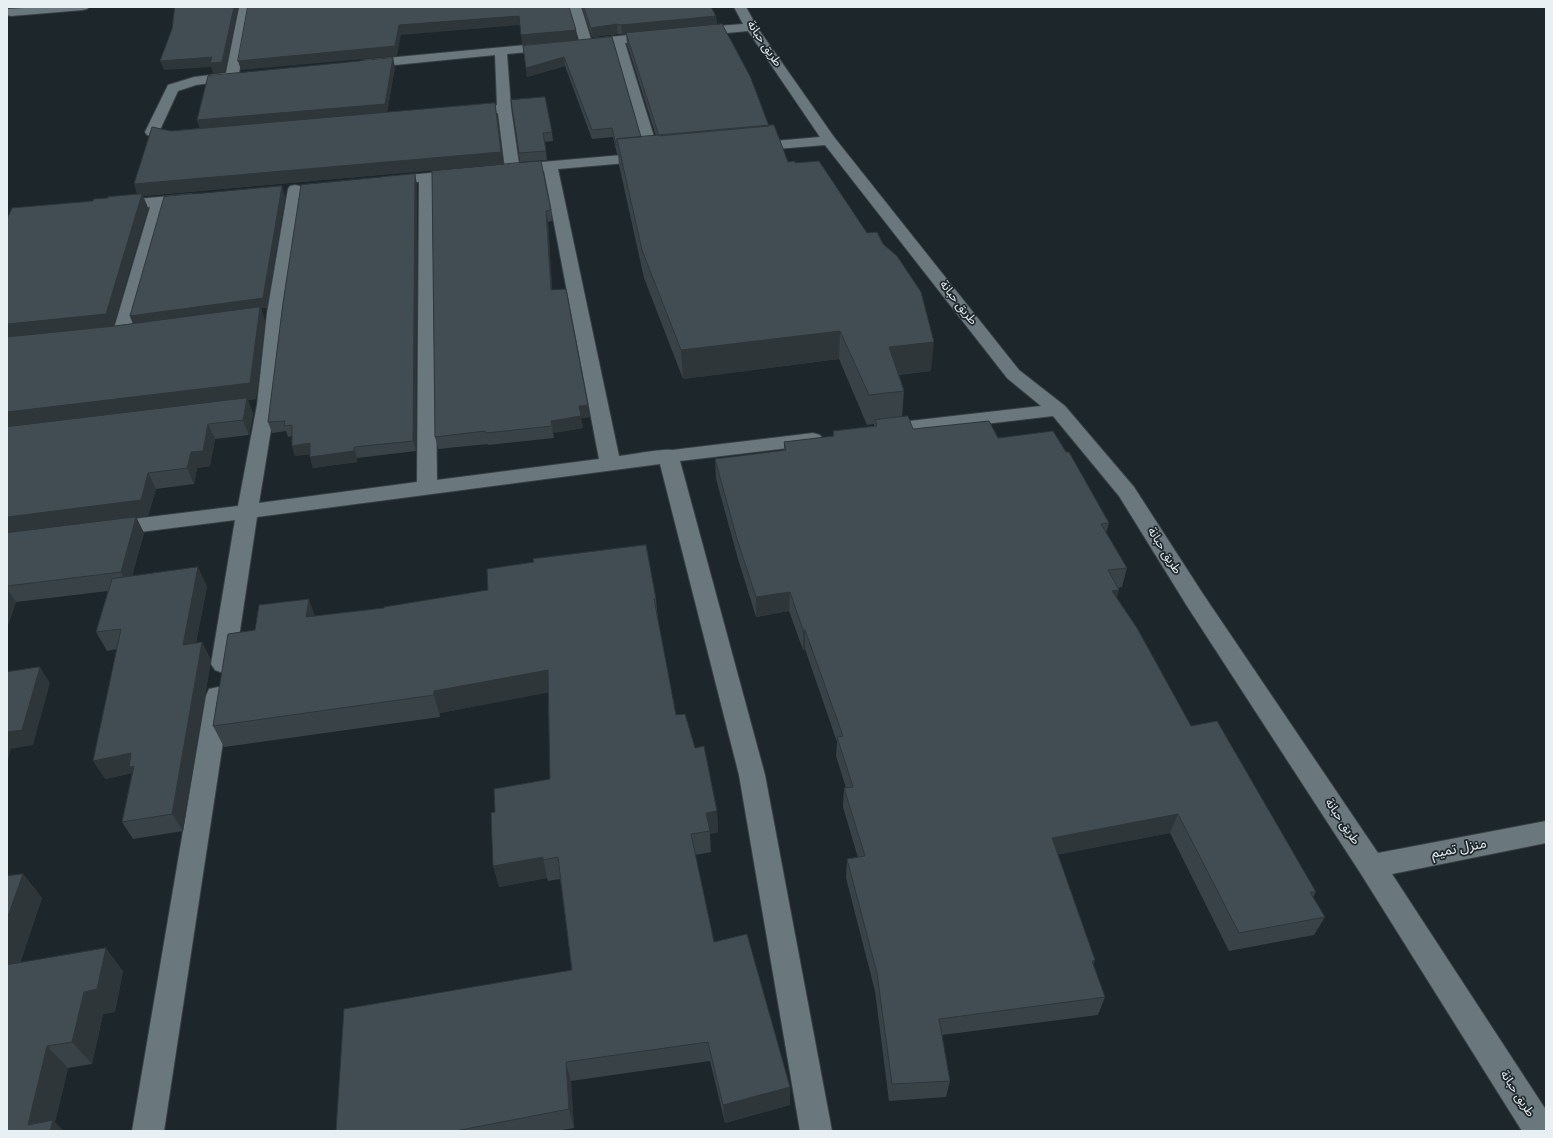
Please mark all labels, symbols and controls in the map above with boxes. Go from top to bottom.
street label: طريق حبانة [743,18,785,70]
street label: طريق حبانة [936,278,980,328]
street label: طريق حبانة [1144,525,1184,577]
street label: طريق حبانة [1321,796,1363,848]
street label: منزل تميم [1430,835,1488,863]
street label: طريق حبانة [1497,1068,1537,1120]

